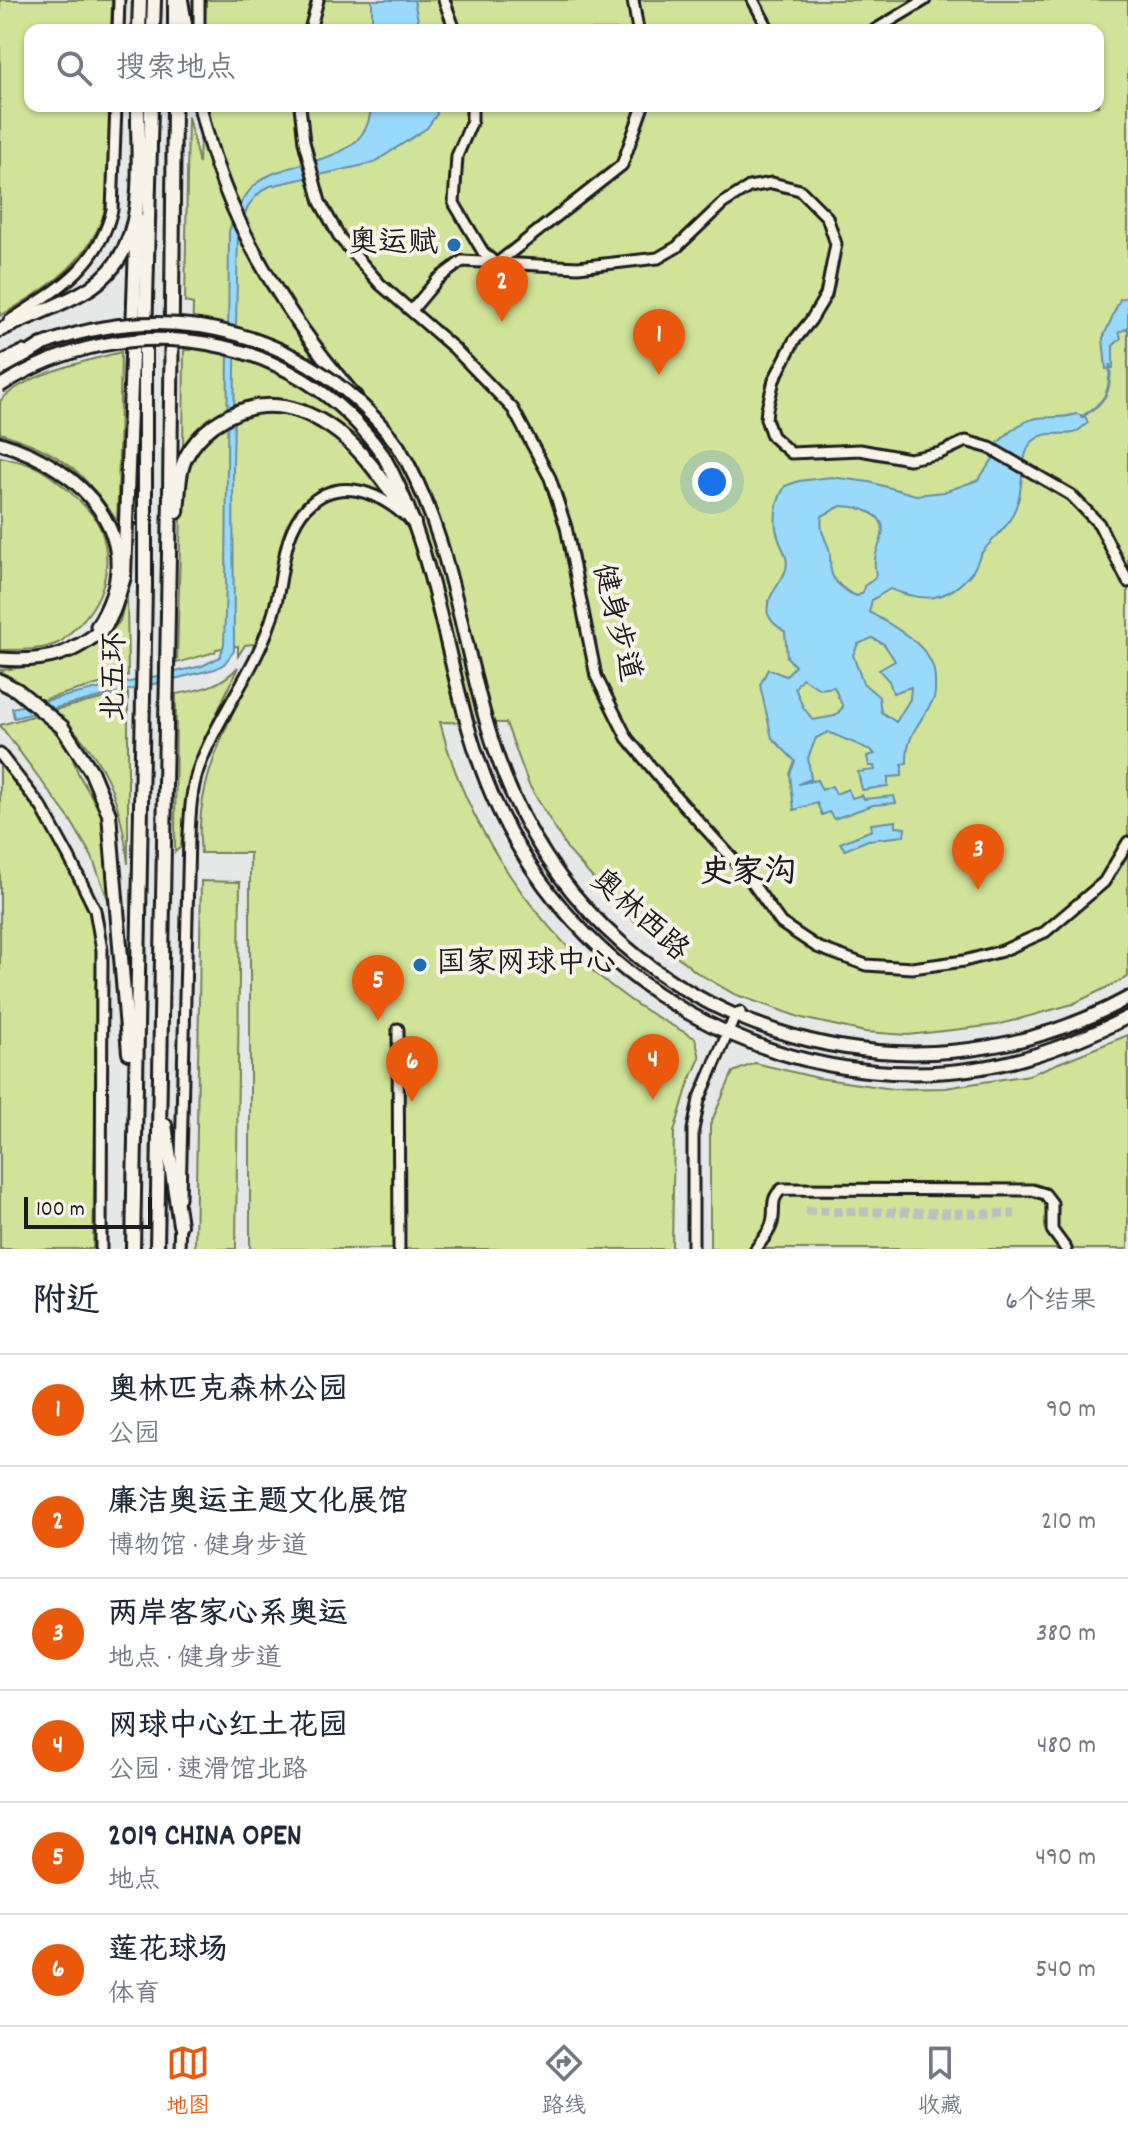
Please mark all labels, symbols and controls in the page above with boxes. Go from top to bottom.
search box [24,24,1104,112]
icon: search [52,46,96,90]
text: 搜索地点 [116,49,236,92]
place label: 奥运赋 [348,224,438,267]
marker: 奥运赋 [445,236,463,254]
pin: 2 [476,256,528,322]
pin: 1 [633,309,685,375]
your location [692,462,732,502]
street label: 健身步道 [579,560,649,686]
street label: 北五环 [95,632,139,722]
pin: 3 [952,824,1004,890]
district label: 史家沟 [700,852,796,898]
street label: 奥林西路 [579,861,697,973]
place label: 国家网球中心 [436,944,616,987]
pin: 5 [352,955,404,1021]
marker: 国家网球中心 [411,956,429,974]
pin: 4 [627,1034,679,1100]
pin: 6 [386,1036,438,1102]
scale bar [24,1193,152,1229]
text: 100 m [36,1195,85,1226]
text: 附近 [32,1279,100,1328]
text: 6个结果 [1005,1284,1096,1321]
text: 奥林匹克森林公园 [108,1371,348,1414]
text: 1 [55,1392,61,1429]
text: 90 m [1046,1392,1096,1429]
text: 公园 [108,1417,160,1454]
text: 廉洁奥运主题文化展馆 [108,1483,408,1526]
text: 2 [52,1504,64,1541]
text: 210 m [1041,1504,1096,1541]
text: 博物馆 · 健身步道 [108,1529,308,1566]
text: 两岸客家心系奥运 [108,1595,348,1638]
text: 3 [52,1616,64,1653]
text: 380 m [1036,1616,1096,1653]
text: 地点 · 健身步道 [108,1641,282,1678]
text: 网球中心红土花园 [108,1707,348,1750]
text: 4 [53,1728,63,1765]
text: 480 m [1037,1728,1096,1765]
text: 公园 · 速滑馆北路 [108,1753,308,1790]
text: 2019 CHINA OPEN [108,1817,301,1860]
text: 5 [52,1840,64,1877]
text: 490 m [1035,1840,1096,1877]
text: 地点 [108,1863,160,1900]
text: 莲花球场 [108,1931,228,1974]
text: 6 [52,1952,64,1989]
text: 540 m [1035,1952,1096,1989]
text: 体育 [108,1977,160,2014]
tab: 地图 [166,2041,210,2123]
tab: 路线 [542,2041,586,2123]
tab: 收藏 [918,2041,962,2123]

